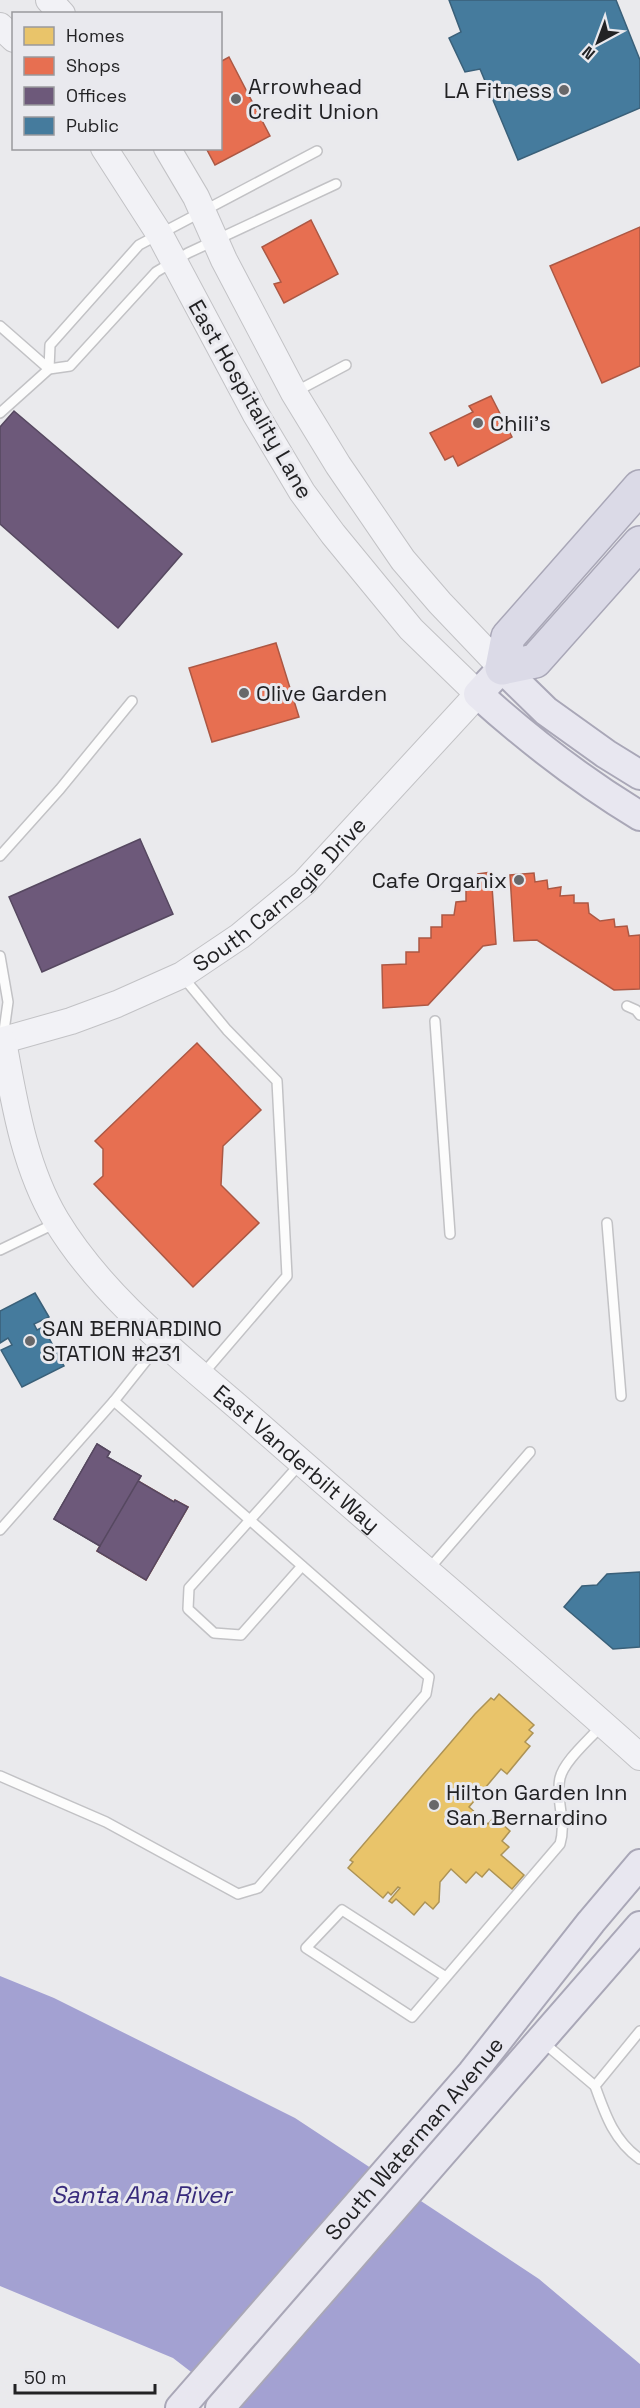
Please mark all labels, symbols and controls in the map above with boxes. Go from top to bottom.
legend [12,12,222,150]
north arrow [568,12,628,72]
text: Homes [66,24,125,47]
text: N [578,41,599,64]
text: Shops [66,54,120,77]
place label: Arrowhead Credit Union [248,72,379,125]
place label: LA Fitness [444,76,552,104]
marker: LA Fitness [557,83,571,97]
text: Offices [66,84,127,107]
marker: Arrowhead Credit Union [229,92,243,106]
text: Public [66,114,119,137]
street label: East Hospitality Lane [183,295,319,503]
place label: Chili's [490,409,551,437]
marker: Chili's [471,416,485,430]
place label: Olive Garden [256,679,387,707]
marker: Olive Garden [237,686,251,700]
street label: South Carnegie Drive [187,811,372,978]
place label: Cafe Organix [372,866,507,894]
marker: Cafe Organix [512,873,526,887]
place label: SAN BERNARDINO STATION #231 [42,1314,222,1367]
marker: SAN BERNARDINO STATION #231 [23,1334,37,1348]
street label: East Vanderbilt Way [208,1378,386,1538]
place label: Hilton Garden Inn San Bernardino [446,1778,627,1831]
marker: Hilton Garden Inn San Bernardino [427,1798,441,1812]
street label: South Waterman Avenue [319,2031,509,2246]
water label: Santa Ana River [51,2179,234,2210]
scale bar [15,2357,154,2395]
text: 50 m [24,2366,66,2389]

